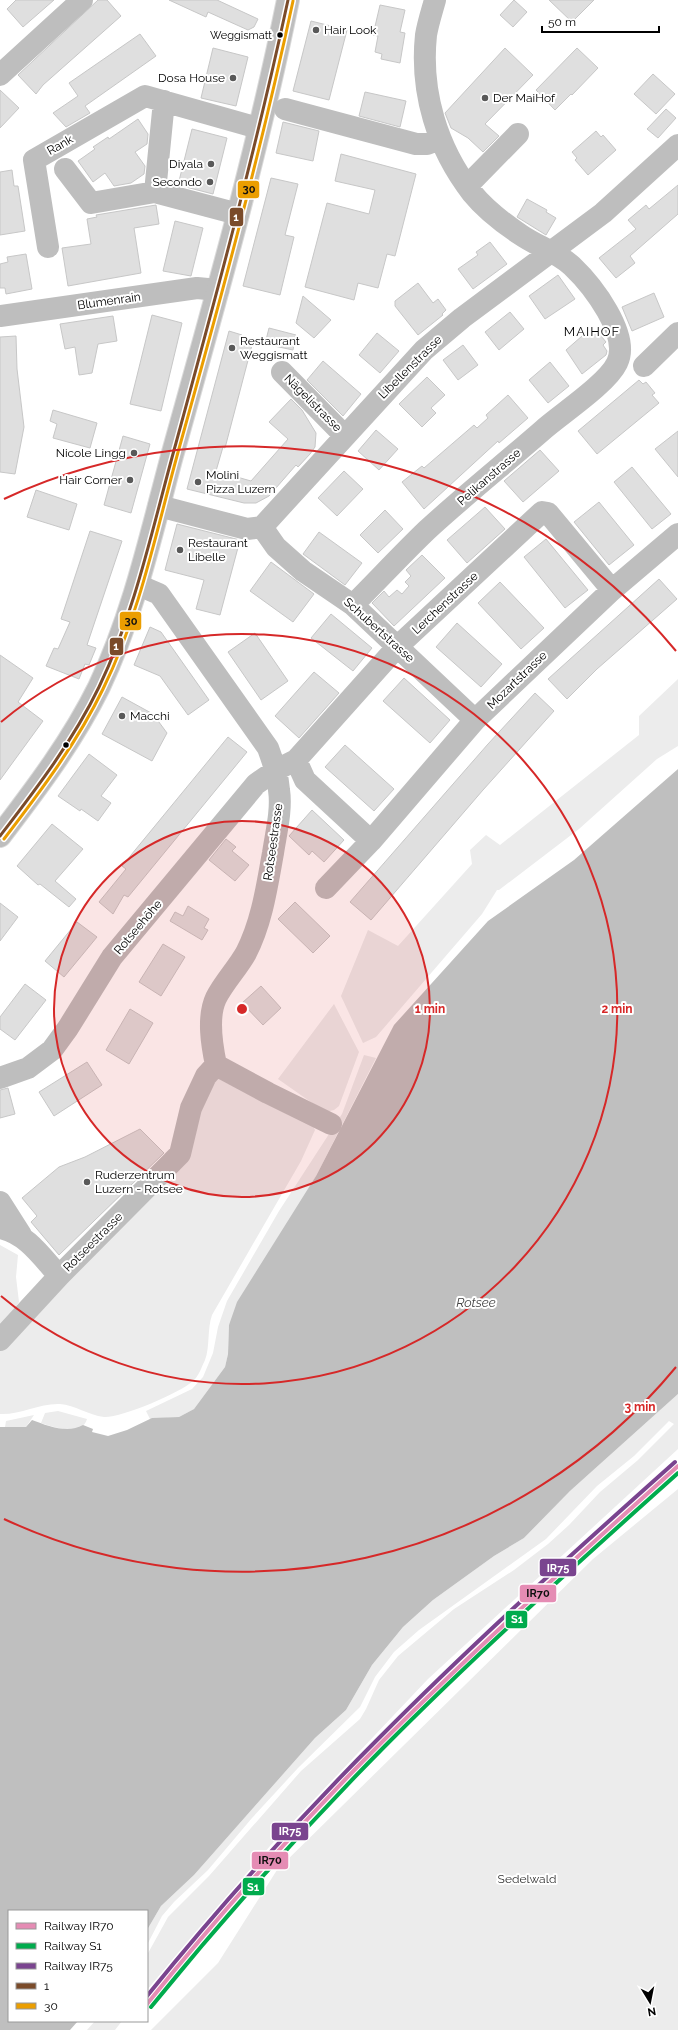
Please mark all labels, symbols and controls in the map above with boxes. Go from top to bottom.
scale bar [542,8,659,34]
text: 50 m [548,15,576,29]
place label: Hair Look [324,23,377,37]
marker: Hair Look [311,25,321,35]
place label: Weggismatt [210,29,272,42]
marker: Weggismatt [275,30,285,40]
place label: Dosa House [158,71,225,85]
marker: Dosa House [228,73,238,83]
place label: Der MaiHof [493,91,556,105]
marker: Der MaiHof [480,93,490,103]
street label: Rank [45,132,76,158]
place label: Diyala [169,157,203,171]
marker: Diyala [206,159,216,169]
place label: Secondo [152,175,202,189]
marker: Secondo [205,177,215,187]
line badge: 30 [237,180,260,199]
text: 30 [243,183,256,196]
line badge: 1 [229,207,244,227]
text: 1 [233,211,239,224]
street label: Blumenrain [76,290,142,312]
district label: MAIHOF [564,324,620,339]
street label: Libellenstrasse [375,332,445,402]
place label: Restaurant Weggismatt [240,334,308,362]
marker: Restaurant Weggismatt [227,343,237,353]
street label: Nägelistrasse [281,371,345,435]
place label: Nicole Lingg [56,446,126,460]
street label: Pelikanstrasse [454,446,524,508]
marker: Nicole Lingg [129,448,139,458]
place label: Molini Pizza Luzern [206,468,276,496]
place label: Hair Corner [59,473,123,487]
marker: Hair Corner [125,475,135,485]
marker: Molini Pizza Luzern [193,477,203,487]
place label: Restaurant Libelle [188,536,248,564]
marker: Restaurant Libelle [175,545,185,555]
street label: Lerchenstrasse [409,569,481,637]
street label: Schubertstrasse [341,595,417,665]
line badge: 30 [119,611,142,631]
text: 30 [125,615,138,628]
line badge: 1 [109,637,124,656]
text: 1 [113,640,119,653]
street label: Mozartstrasse [484,648,550,712]
place label: Macchi [130,709,170,723]
marker: Macchi [117,711,127,721]
unlabelled marker [61,740,71,750]
street label: Rotseestrasse [261,803,285,881]
street label: Rotseehöhe [111,897,165,957]
centre of rings [235,1002,249,1016]
text: 1 min [415,1002,445,1016]
text: 2 min [601,1002,633,1016]
place label: Ruderzentrum Luzern - Rotsee [95,1168,183,1196]
marker: Ruderzentrum Luzern - Rotsee [82,1177,92,1187]
street label: Rotseestrasse [61,1210,125,1274]
water label: Rotsee [456,1295,496,1310]
text: 3 min [624,1400,656,1414]
line badge: IR75 [539,1558,577,1577]
text: IR75 [547,1562,569,1575]
line badge: IR70 [519,1584,557,1603]
text: IR70 [526,1587,550,1600]
line badge: S1 [505,1610,528,1629]
text: S1 [511,1613,524,1626]
line badge: IR75 [271,1822,309,1841]
text: IR75 [279,1825,301,1838]
line badge: IR70 [251,1851,289,1870]
text: IR70 [258,1854,282,1867]
park label: Sedelwald [498,1872,556,1886]
line badge: S1 [242,1877,265,1896]
text: S1 [247,1881,260,1894]
legend [8,1910,148,2022]
text: Railway IR70 [44,1919,114,1933]
text: Railway S1 [44,1939,102,1953]
text: Railway IR75 [44,1959,113,1973]
text: 1 [44,1979,49,1993]
north arrow [630,1982,670,2022]
text: 30 [44,1999,58,2013]
text: N [646,2004,657,2018]

